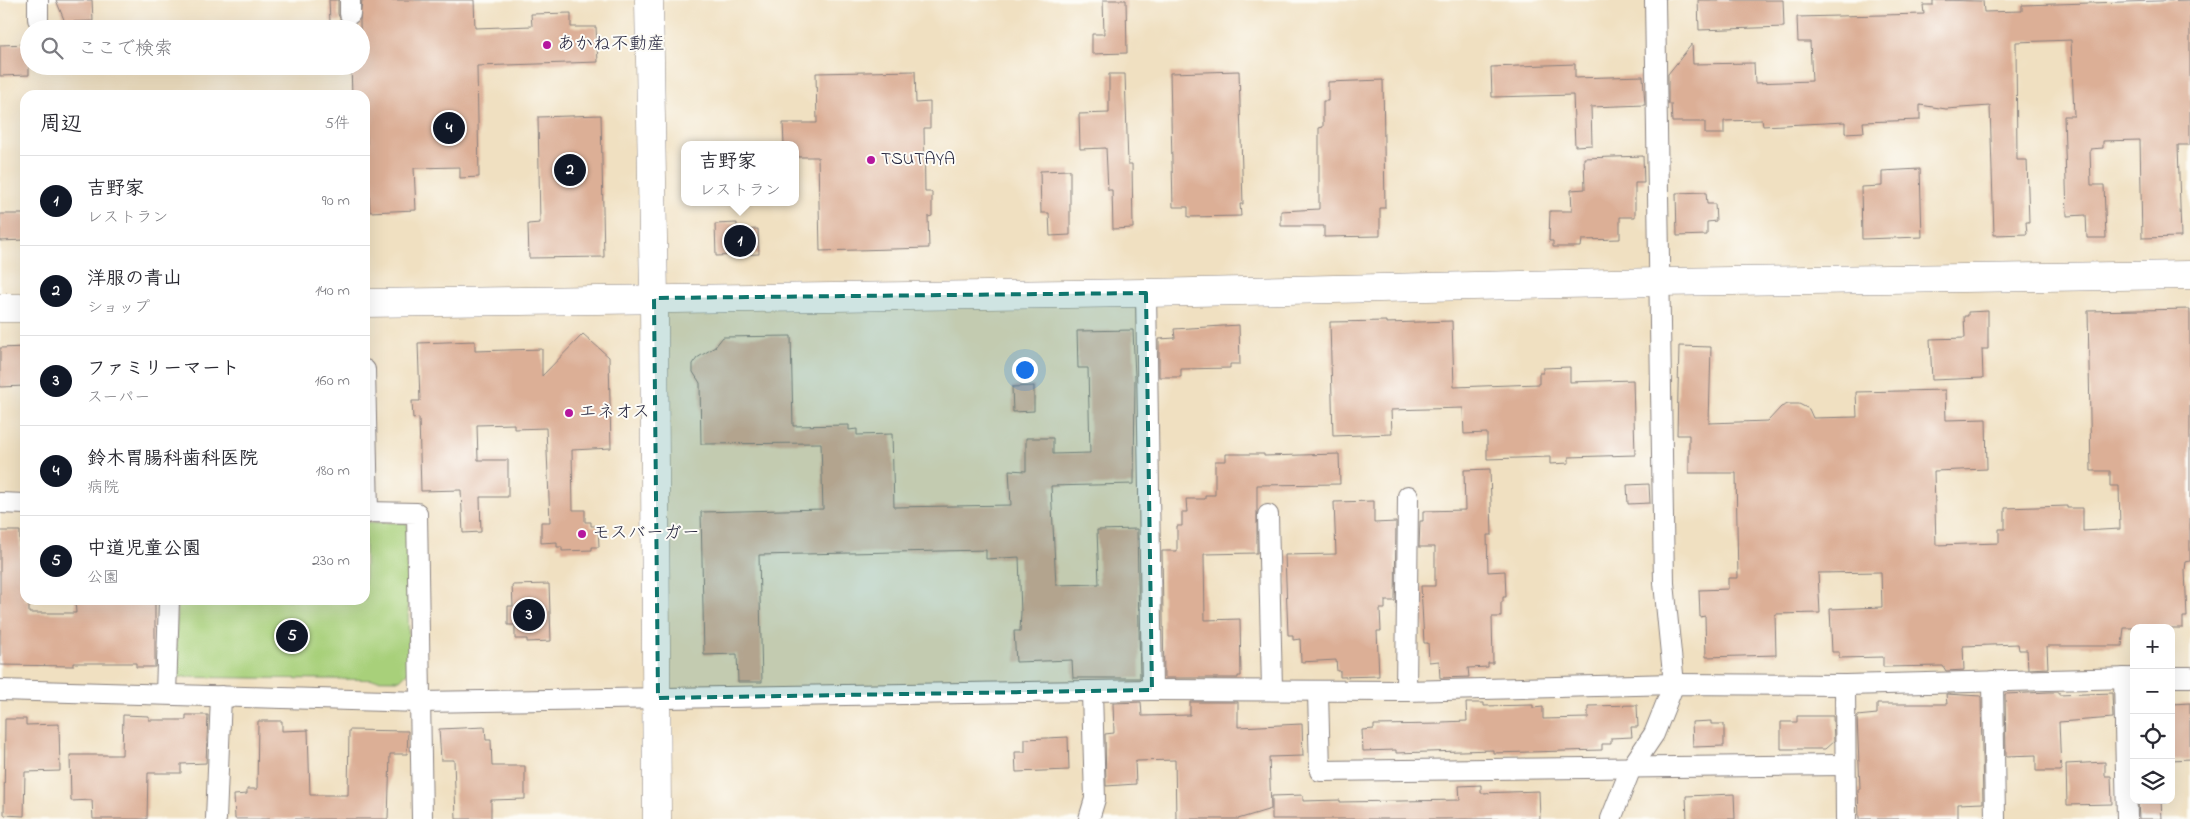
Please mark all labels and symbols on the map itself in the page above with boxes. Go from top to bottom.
place label: あかね不動産 [557,32,665,58]
marker: あかね不動産 [541,39,553,51]
pin: 4 [433,109,465,147]
place label: TSUTAYA [881,147,955,173]
pin: 2 [554,151,586,189]
marker: TSUTAYA [865,154,877,166]
pin: 1 [724,222,756,260]
your location [1012,357,1038,383]
place label: エネオス [579,400,650,426]
marker: エネオス [563,407,575,419]
place label: モスバーガー [592,521,700,547]
marker: モスバーガー [576,528,588,540]
pin: 3 [513,596,545,634]
pin: 5 [276,617,308,655]

